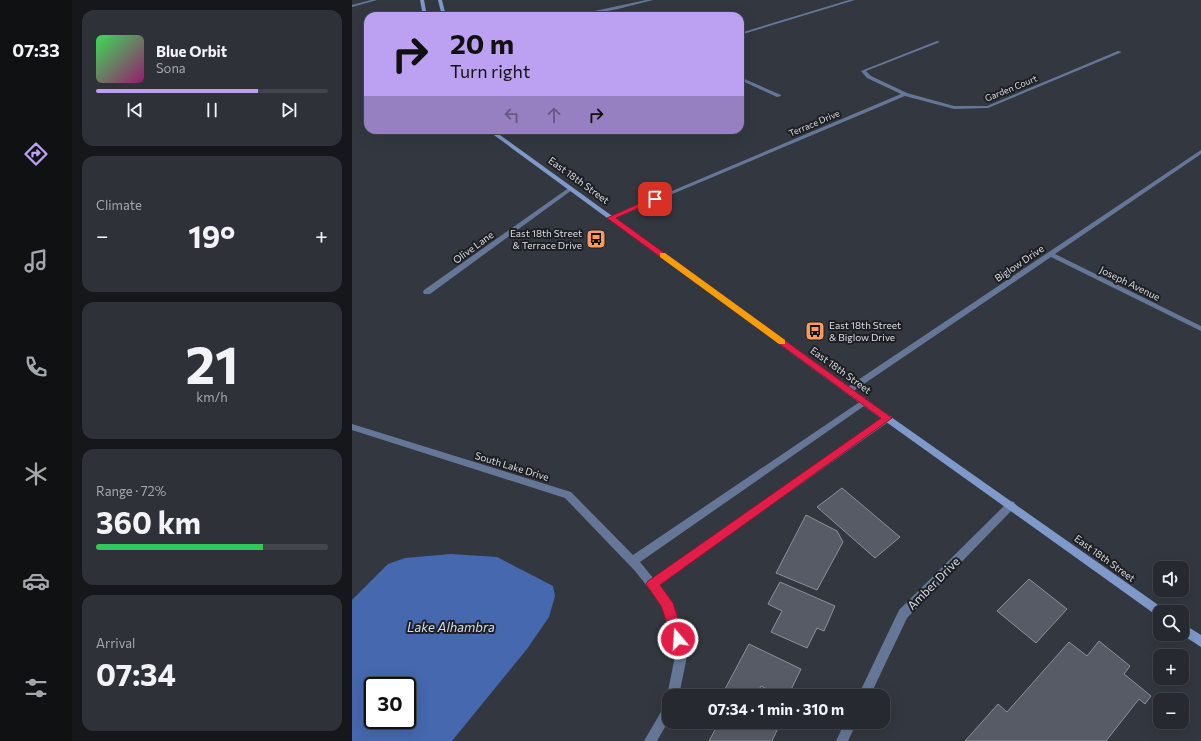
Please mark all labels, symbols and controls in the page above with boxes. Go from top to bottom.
text: 20 m [450,26,514,60]
icon: right [384,28,436,80]
text: 07:33 [12,39,60,61]
text: Blue Orbit [156,42,227,60]
text: Sona [156,60,186,76]
text: Turn right [450,60,530,82]
street label: Garden Court [983,72,1039,103]
icon: previous [124,99,146,121]
icon: pause [201,99,223,121]
icon: next [278,99,300,121]
icon: left [501,104,523,126]
icon: ahead [543,104,565,126]
icon: right [585,104,607,126]
street label: Terrace Drive [787,107,841,139]
icon: directions [22,140,50,168]
street label: East 18th Street [546,154,612,206]
pin [638,182,672,216]
icon: arrive [644,188,666,210]
text: Climate [96,197,142,213]
text: 19° [188,217,235,254]
text: − [96,222,109,249]
text: + [315,222,328,249]
place label: East 18th Street & Terrace Drive [510,227,582,251]
street label: Olive Lane [450,228,496,266]
bus stop icon: East 18th Street & Terrace Drive [585,228,607,250]
street label: Biglow Drive [992,242,1046,284]
icon: music [22,247,50,275]
street label: Joseph Avenue [1098,263,1162,303]
place label: East 18th Street & Biglow Drive [829,319,901,343]
bus stop icon: East 18th Street & Biglow Drive [804,320,826,342]
text: 21 [185,331,239,395]
street label: East 18th Street [808,344,874,396]
icon: phone [22,353,50,381]
text: km/h [196,389,228,405]
street label: South Lake Drive [474,449,550,483]
icon: climate [22,460,50,488]
text: Range · 72% [96,483,166,499]
text: 360 km [96,503,201,540]
street label: East 18th Street [1072,532,1138,584]
street label: Amber Drive [904,554,962,612]
map controls [1153,561,1189,729]
button: sound [1153,561,1189,597]
icon: car [22,567,50,595]
button: search [1153,605,1189,641]
position arrow [657,618,699,660]
water label: Lake Alhambra [407,619,495,635]
text: Arrival [96,635,135,651]
button: + [1153,649,1189,685]
text: 07:34 [96,655,176,692]
icon: filters [22,674,50,702]
speed limit sign: 30 [364,677,416,729]
button: − [1153,693,1189,729]
text: 07:34 · 1 min · 310 m [708,700,844,718]

